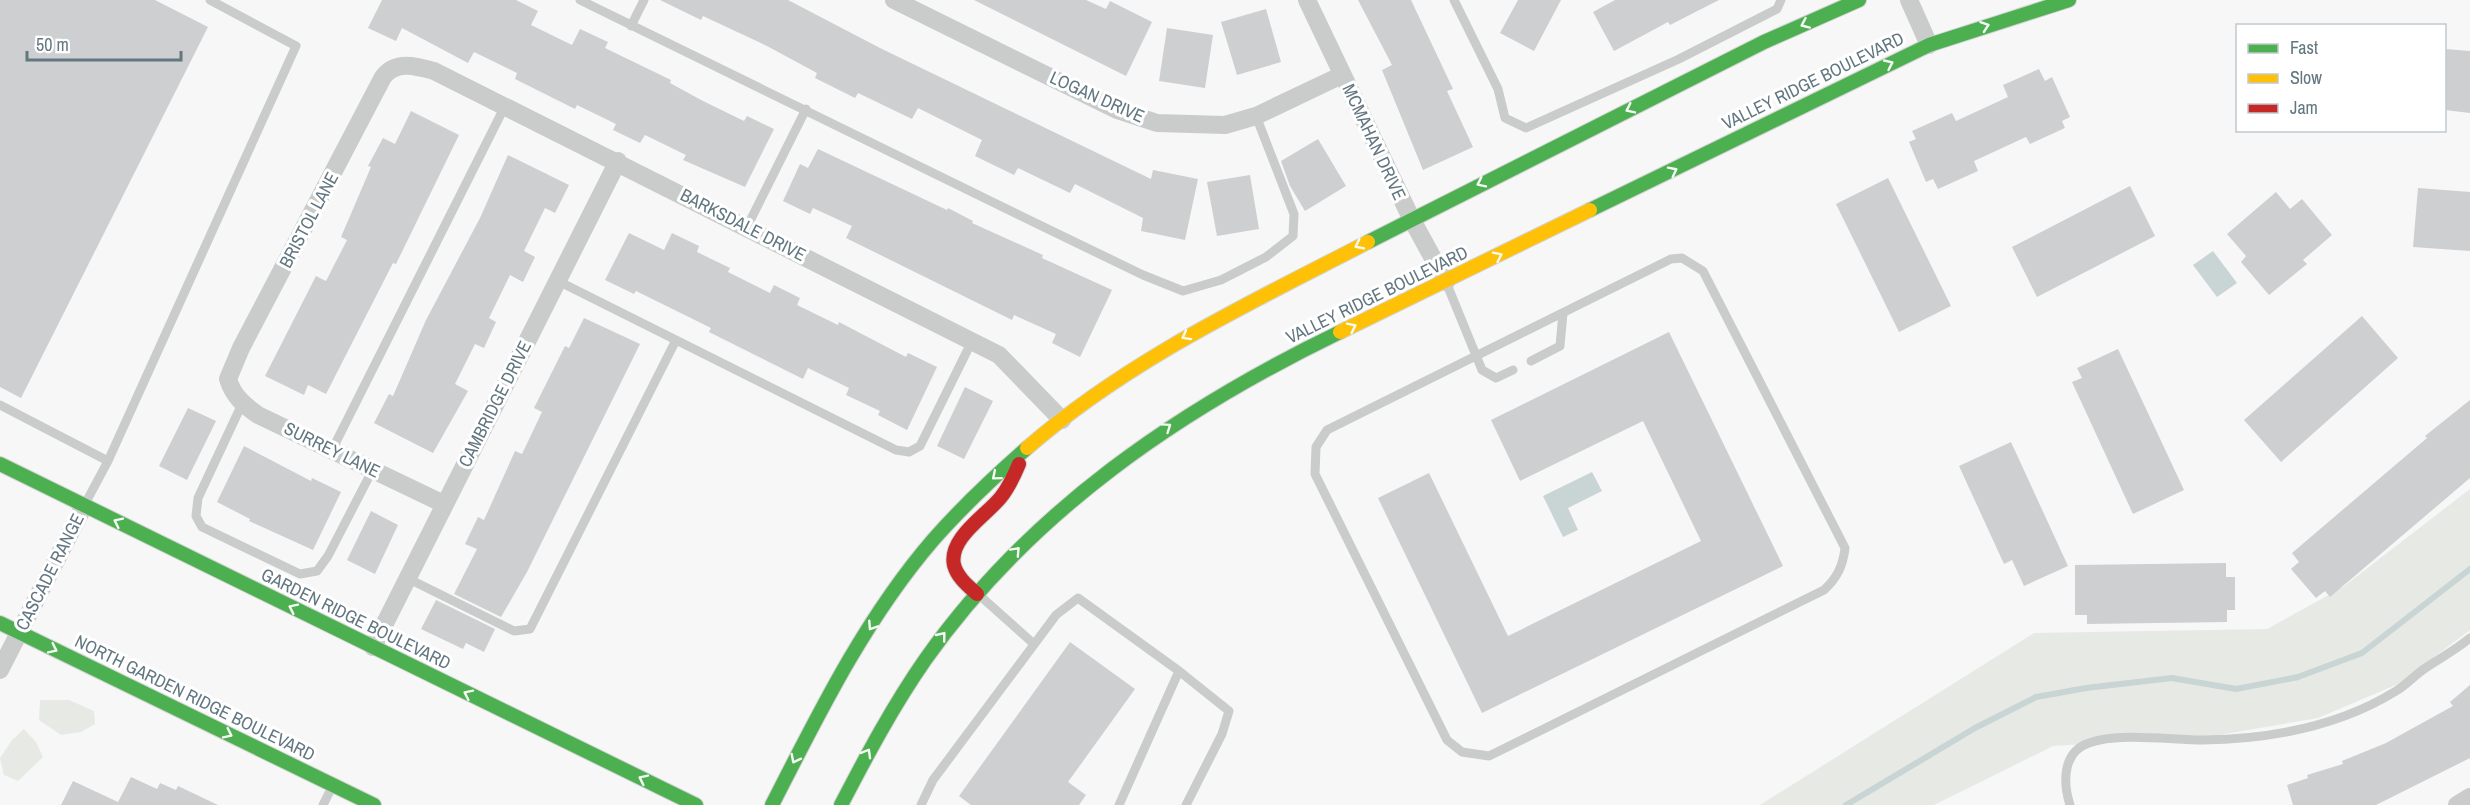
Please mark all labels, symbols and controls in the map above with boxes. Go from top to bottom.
one-way arrow [1801,17,1812,29]
one-way arrow [1979,21,1990,34]
scale bar [27,24,182,62]
legend [2236,24,2446,132]
street label: VALLEY RIDGE BOULEVARD [1718,26,1908,135]
text: 50 m [36,32,69,57]
text: Fast [2290,35,2318,60]
one-way arrow [1883,60,1894,72]
street label: LOGAN DRIVE [1046,65,1148,128]
text: Slow [2290,65,2322,90]
street label: MCMAHAN DRIVE [1337,80,1412,204]
text: Jam [2290,95,2318,120]
one-way arrow [1625,102,1636,114]
one-way arrow [1667,166,1678,178]
street label: BRISTOL LANE [273,168,344,272]
one-way arrow [1476,176,1487,188]
street label: BARKSDALE DRIVE [676,182,810,267]
one-way arrow [1354,238,1365,249]
street label: VALLEY RIDGE BOULEVARD [1282,240,1472,349]
one-way arrow [1492,252,1503,264]
one-way arrow [1345,322,1356,334]
one-way arrow [1182,329,1192,340]
street label: CAMBRIDGE DRIVE [452,336,537,471]
street label: SURREY LANE [280,416,384,484]
one-way arrow [1160,423,1171,434]
one-way arrow [992,469,1003,480]
street label: CASCADE RANGE [9,509,90,634]
one-way arrow [113,518,124,529]
one-way arrow [1009,547,1020,557]
street label: GARDEN RIDGE BOULEVARD [257,562,455,675]
one-way arrow [288,603,299,615]
one-way arrow [868,619,879,630]
street label: NORTH GARDEN RIDGE BOULEVARD [71,628,320,767]
one-way arrow [935,632,946,643]
one-way arrow [46,641,57,653]
one-way arrow [463,689,474,701]
one-way arrow [222,727,232,738]
one-way arrow [859,749,871,759]
one-way arrow [791,753,802,763]
one-way arrow [638,775,649,787]

